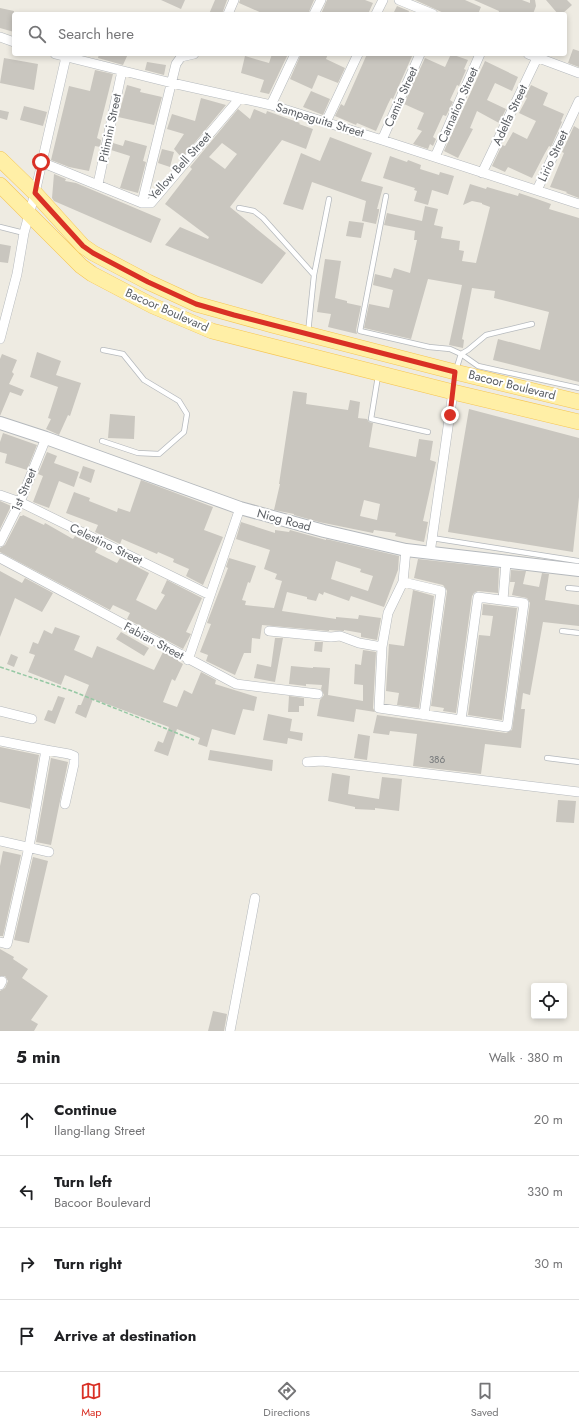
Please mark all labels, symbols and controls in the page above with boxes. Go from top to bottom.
search box [12,12,567,56]
icon: search [26,23,48,45]
text: Search here [58,23,134,45]
street label: Camia Street [380,64,422,130]
street label: Carnation Street [433,64,483,146]
street label: Adelfa Street [488,82,532,148]
street label: Pitimini Street [94,92,126,164]
street label: Sampaguita Street [274,98,366,142]
street label: Lirio Street [533,127,573,185]
street label: Yellow Bell Street [145,128,216,204]
route start [32,153,50,171]
street label: Bacoor Boulevard [123,284,211,336]
street label: Bacoor Boulevard [466,365,558,405]
route end [441,406,459,424]
street label: 1st Street [7,466,41,514]
street label: Niog Road [255,504,313,536]
street label: Celestino Street [66,519,146,570]
street label: Fabian Street [121,618,187,664]
house number: 386 [429,752,446,767]
map controls [531,983,567,1019]
button: locate [531,983,567,1019]
text: 5 min [16,1045,60,1069]
text: Walk · 380 m [489,1048,563,1067]
text: Continue [54,1099,117,1121]
icon: ahead [16,1109,38,1131]
text: 20 m [534,1110,563,1129]
text: Ilang-Ilang Street [54,1121,145,1140]
text: Turn left [54,1171,112,1193]
icon: left [16,1181,38,1203]
text: 330 m [527,1182,563,1201]
text: Bacoor Boulevard [54,1193,151,1212]
icon: right [16,1253,38,1275]
text: Turn right [54,1253,122,1275]
text: 30 m [534,1254,563,1273]
icon: arrive [16,1325,38,1347]
text: Arrive at destination [54,1325,196,1347]
tab: Map [80,1380,102,1420]
tab: Directions [263,1380,310,1420]
tab: Saved [471,1380,499,1420]

